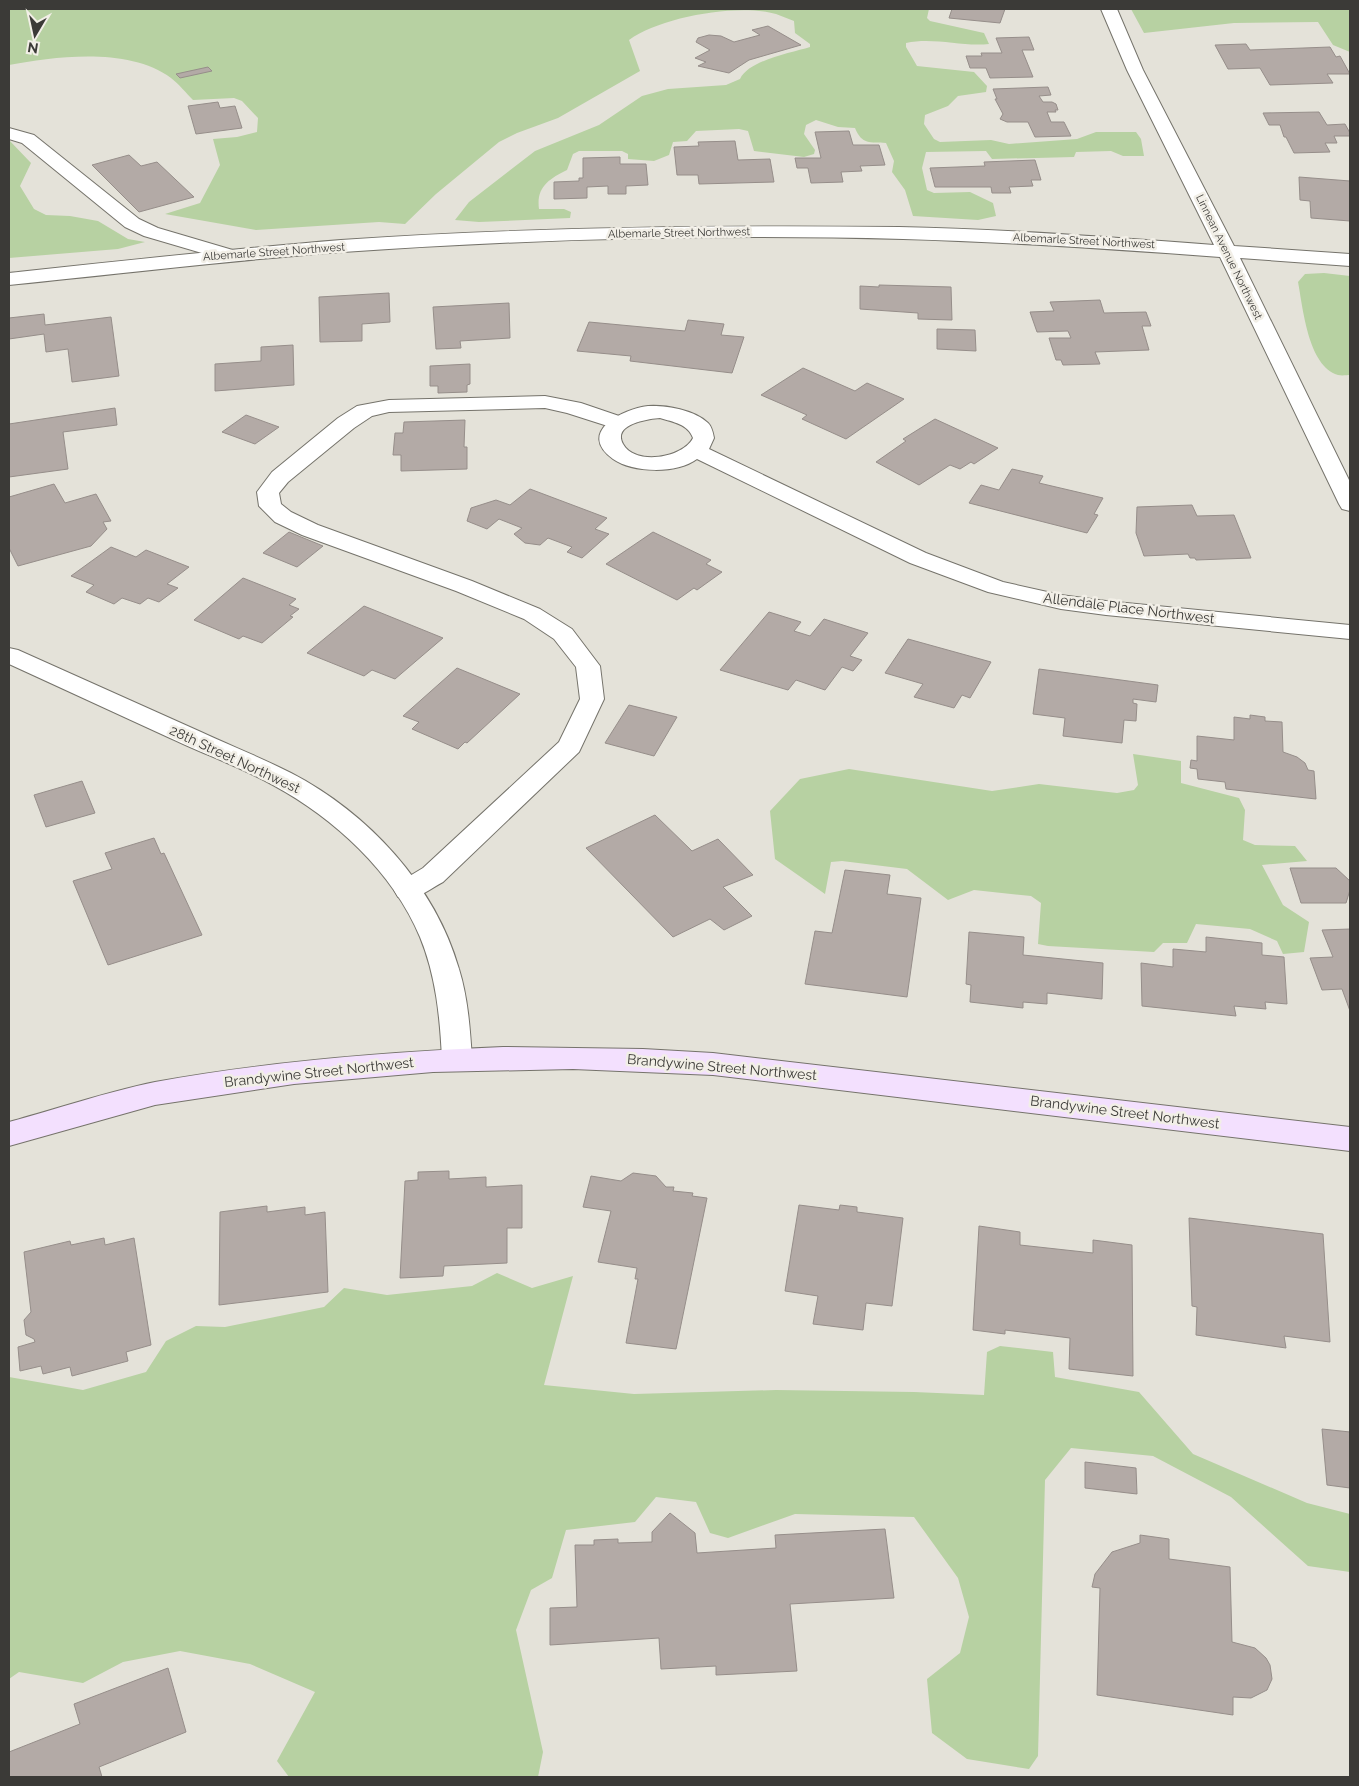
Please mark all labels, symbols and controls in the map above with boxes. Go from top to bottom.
north arrow [10,10,60,60]
text: N [26,39,39,57]
street label: Linnean Avenue Northwest [1193,192,1265,322]
street label: Albemarle Street Northwest [608,225,750,241]
street label: Albemarle Street Northwest [1013,231,1156,251]
street label: Albemarle Street Northwest [203,241,346,263]
street label: Allendale Place Northwest [1042,590,1216,626]
street label: 28th Street Northwest [167,722,303,796]
street label: Brandywine Street Northwest [626,1051,818,1083]
street label: Brandywine Street Northwest [223,1054,415,1090]
street label: Brandywine Street Northwest [1029,1092,1221,1132]

